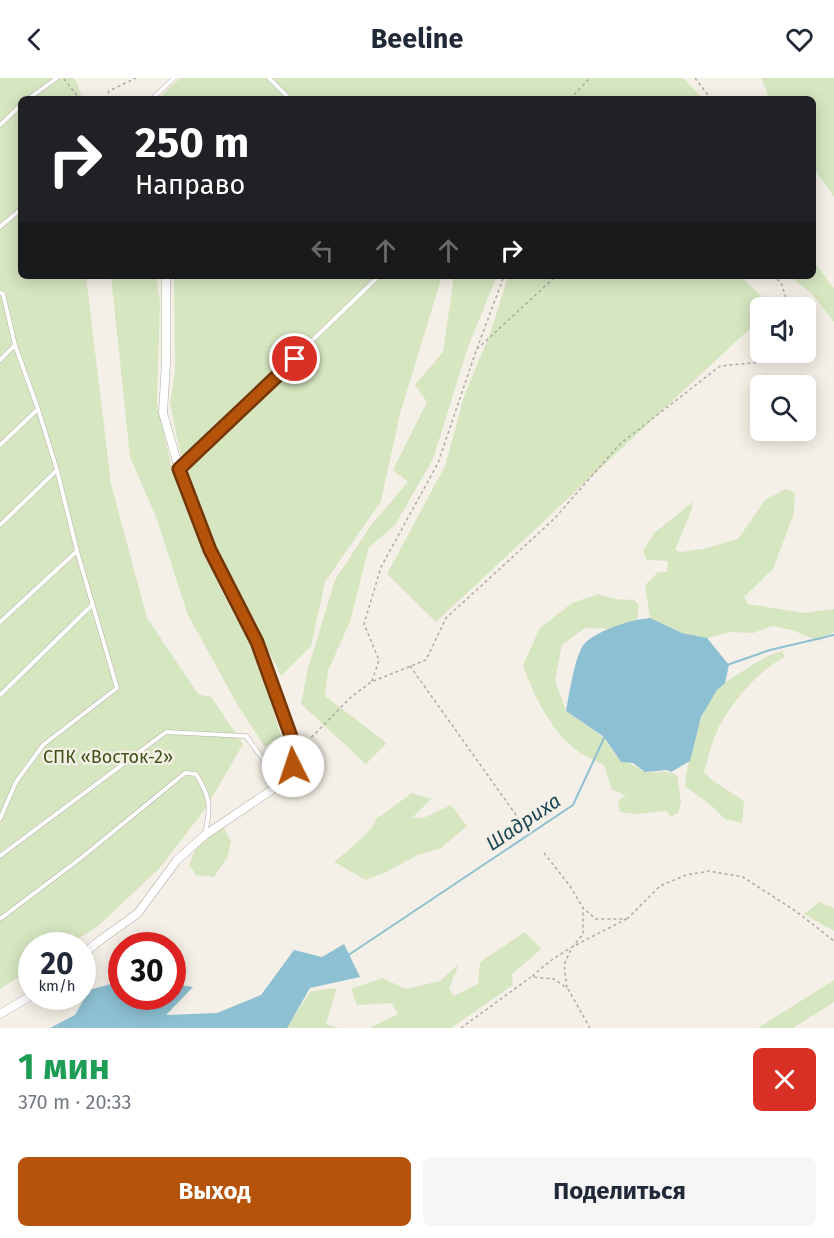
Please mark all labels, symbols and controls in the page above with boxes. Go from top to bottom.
icon: back [18,23,51,56]
text: Beeline [371,23,463,55]
icon: heart [783,23,816,56]
text: 250 m [135,118,249,168]
icon: right [36,120,114,198]
text: Направо [135,169,245,201]
icon: left [306,234,339,267]
icon: ahead [369,234,402,267]
icon: ahead [432,234,465,267]
icon: right [495,234,528,267]
map controls [750,297,816,441]
button: sound [750,297,816,363]
pin [269,333,320,384]
icon: arrive [278,342,311,375]
button: search [750,375,816,441]
position arrow [261,734,325,798]
park label: СПК «Восток-2» [43,746,173,768]
water label: Шадриха [481,788,565,856]
speed limit sign: 30 [108,932,186,1010]
text: 20 [40,946,74,982]
text: km/h [38,977,76,995]
text: 1 мин [18,1045,110,1089]
button: close [753,1048,816,1111]
text: 370 m · 20:33 [18,1090,132,1114]
button: Выход [18,1157,411,1226]
button: Поделиться [423,1157,816,1226]

